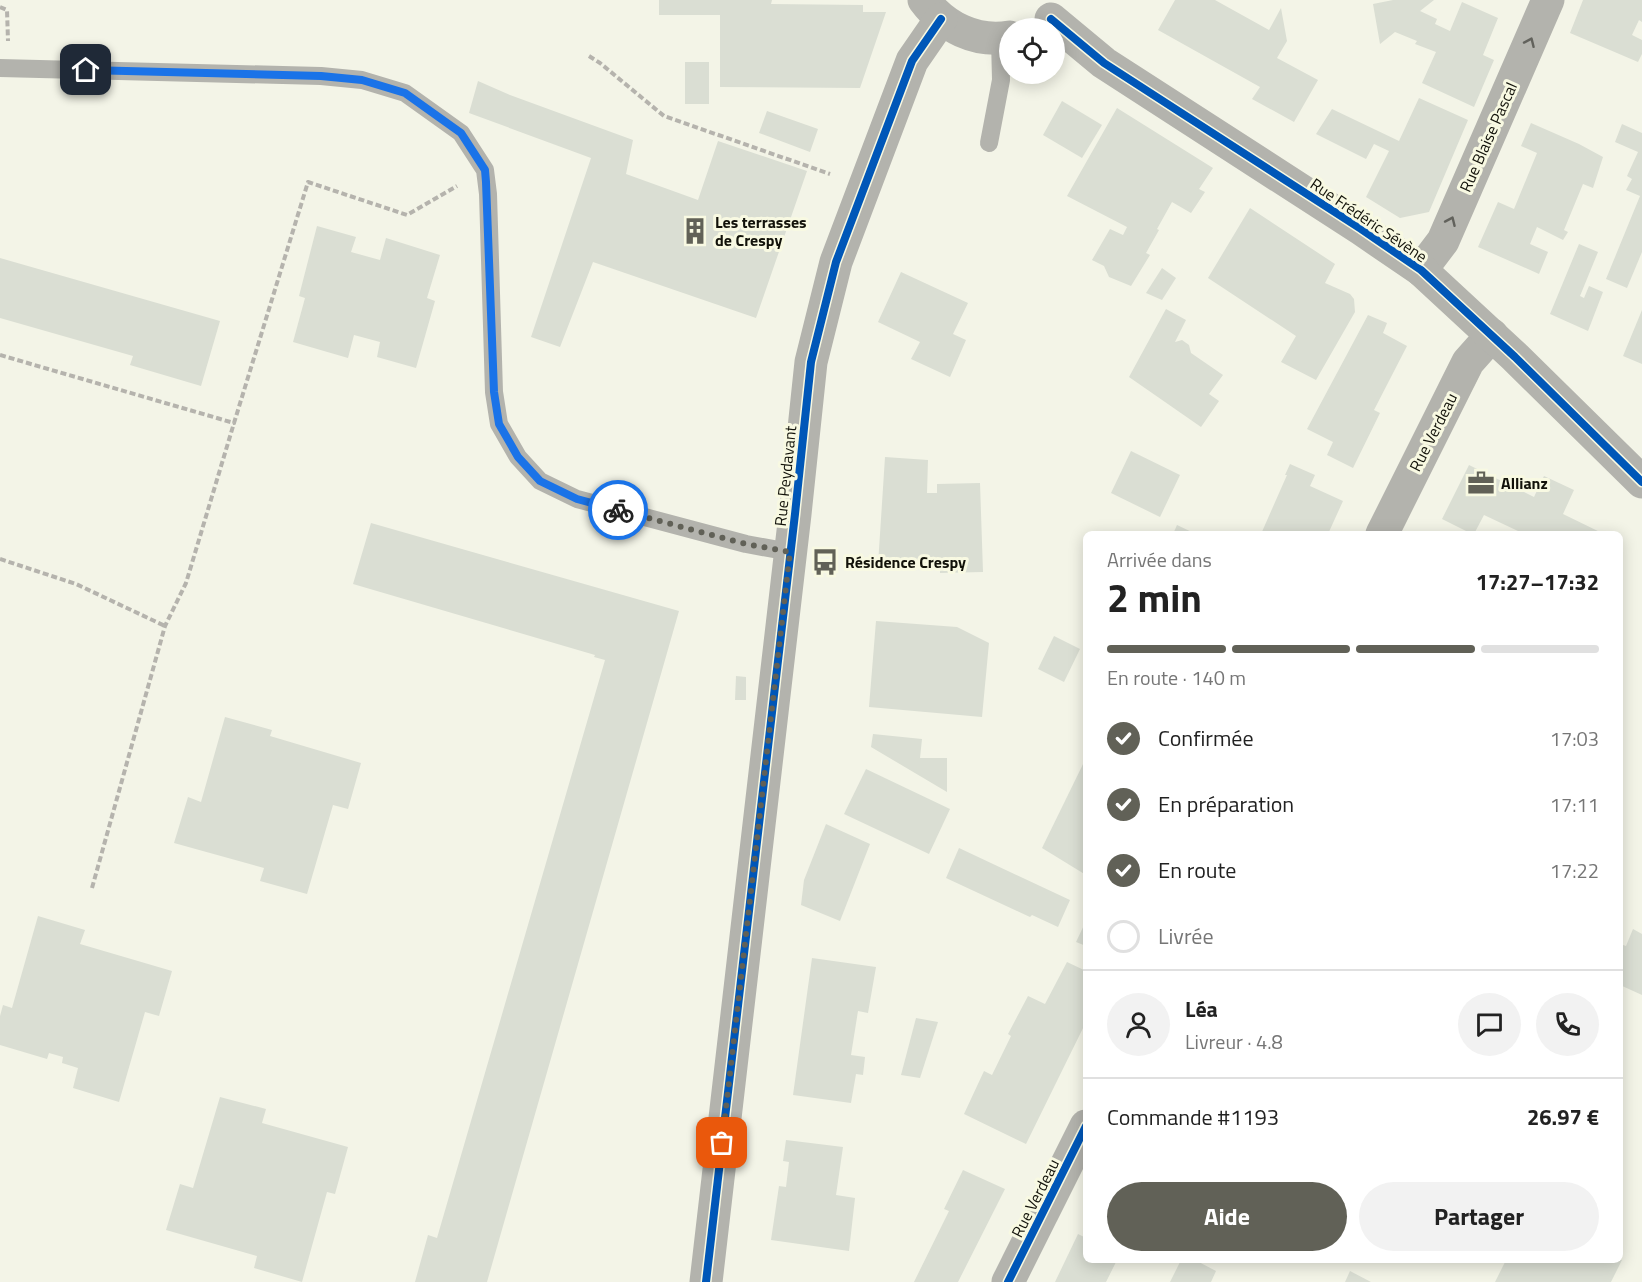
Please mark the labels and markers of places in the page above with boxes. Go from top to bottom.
pin [60,44,111,95]
place label: Les terrasses de Crespy [715,210,807,252]
building icon: Les terrasses de Crespy [680,216,710,246]
office icon: Allianz [1466,468,1496,498]
place label: Allianz [1501,471,1548,495]
bus stop icon: Résidence Crespy [810,547,840,577]
place label: Résidence Crespy [845,550,966,574]
pin [696,1117,747,1168]

